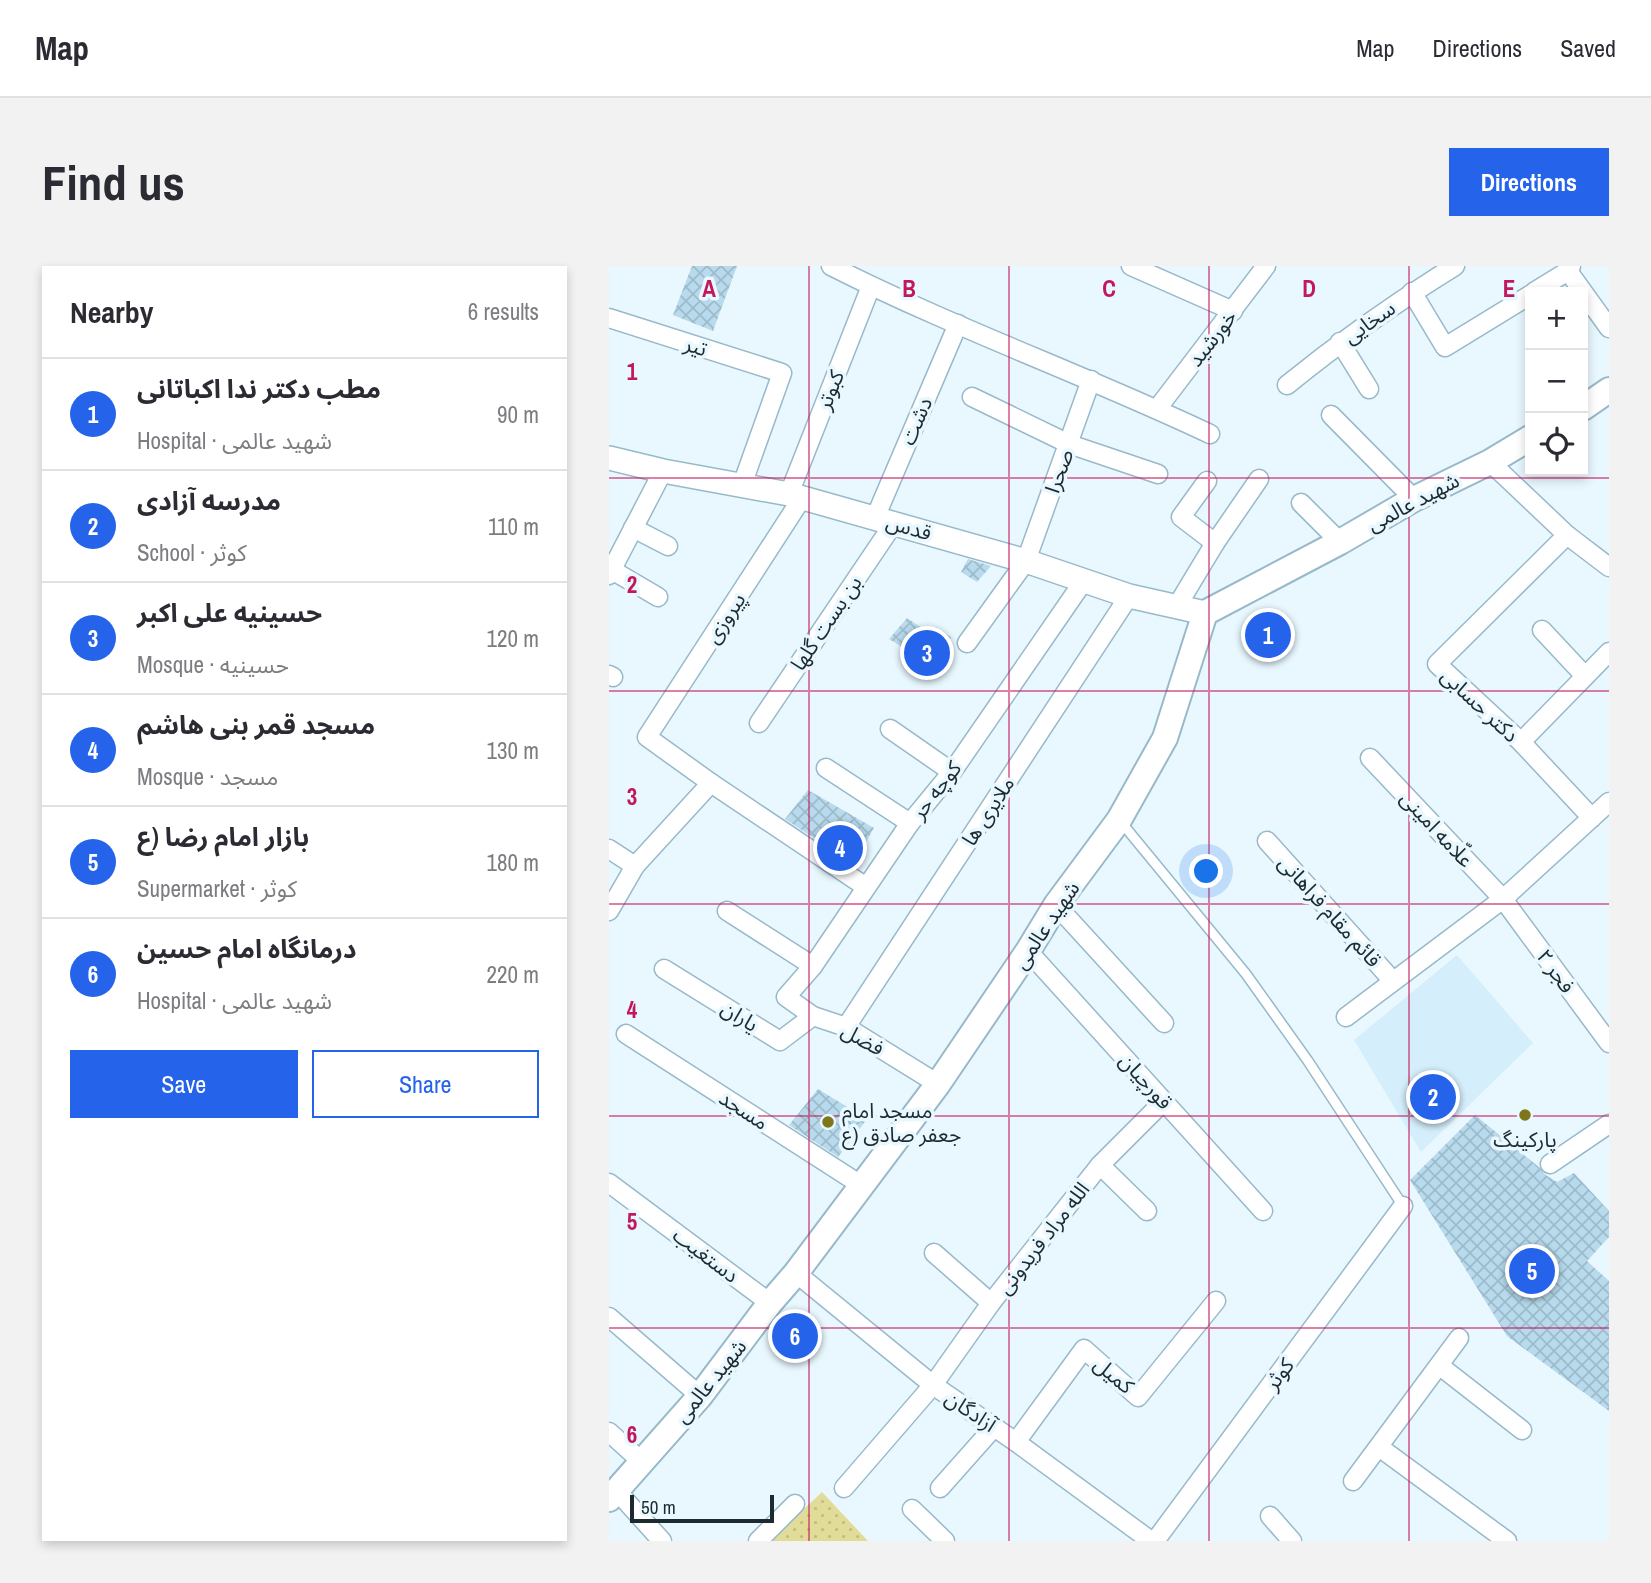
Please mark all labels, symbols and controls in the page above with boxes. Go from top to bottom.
text: Map [35,26,89,70]
text: Map [1356,32,1394,64]
text: Directions [1432,32,1522,64]
text: Saved [1560,32,1616,64]
button: Directions [1449,148,1609,216]
text: Find us [42,149,185,215]
text: A [702,273,716,304]
text: B [902,273,916,304]
text: C [1102,273,1116,304]
text: D [1302,273,1316,304]
text: E [1503,273,1515,304]
map controls [1525,287,1588,476]
button: + [1525,287,1588,350]
text: Nearby [70,292,153,332]
street label: سخایی [1337,294,1401,350]
text: 6 results [468,296,539,327]
street label: خورشید [1181,304,1243,372]
street label: تیر [680,328,711,363]
button: − [1525,350,1588,413]
text: 1 [627,356,638,387]
street label: کبوتر [809,366,851,415]
text: مطب دکتر ندا اکباتانی [137,371,381,406]
street label: دشت [893,393,939,449]
text: 1 [88,399,98,430]
text: 90 m [497,399,539,430]
button: locate [1525,413,1588,476]
text: Hospital · شهید عالمی [137,425,332,456]
street label: صحرا [1038,445,1080,497]
street label: شهید عالمی [1362,466,1464,538]
text: مدرسه آزادی [137,483,281,518]
street label: قدس [883,507,935,547]
text: 2 [88,511,98,542]
text: 110 m [488,511,539,542]
text: School · کوثر [137,537,247,568]
text: 2 [627,569,637,600]
street label: بن بست گلها [784,570,868,676]
street label: پیروزی [698,587,752,649]
text: حسینیه علی اکبر [137,595,322,630]
pin: 1 [1245,609,1291,661]
text: 3 [88,623,98,654]
text: 120 m [487,623,539,654]
pin: 3 [904,627,950,679]
text: Mosque · حسینیه [137,649,289,680]
street label: دکتر حسابی [1435,661,1525,749]
text: مسجد قمر بنی هاشم [137,707,375,742]
text: 4 [88,735,98,766]
text: 130 m [487,735,539,766]
street label: کوچه حر [903,755,968,826]
text: Mosque · مسجد [137,761,278,792]
street label: ملایری ها [955,771,1021,851]
text: 3 [627,781,637,812]
street label: علّامه امینی [1394,783,1481,874]
text: بازار امام رضا (ع [137,819,309,854]
pin: 4 [817,822,863,874]
text: 5 [88,847,98,878]
text: 180 m [487,847,539,878]
street label: قائم مقام فراهانی [1270,849,1388,975]
your location [1189,854,1223,888]
text: Supermarket · کوثر [137,873,297,904]
street label: شهید عالمی [1006,875,1086,975]
text: درمانگاه امام حسین [137,931,356,966]
street label: فجر ۲ [1530,943,1582,999]
text: 6 [88,959,98,990]
text: 220 m [487,959,539,990]
text: Hospital · شهید عالمی [137,985,332,1016]
street label: یاران [716,993,764,1039]
text: 4 [627,994,638,1025]
street label: فضل [836,1015,890,1063]
street label: قورچیان [1113,1046,1179,1116]
button: Save [70,1050,298,1118]
button: Share [312,1050,539,1118]
pin: 2 [1410,1071,1456,1123]
street label: مسجد [714,1083,774,1137]
place label: مسجد امام جعفر صادق (ع [842,1096,961,1150]
marker: پارکینگ [1517,1107,1533,1123]
marker: مسجد امام جعفر صادق (ع [820,1114,836,1130]
place label: پارکینگ [1493,1125,1557,1154]
street label: الله مراد فریدونی [990,1176,1096,1300]
text: 5 [627,1206,637,1237]
street label: دستغیب [667,1221,745,1289]
pin: 5 [1509,1245,1555,1297]
pin: 6 [772,1310,818,1362]
street label: شهید عالمی [667,1333,753,1429]
street label: کمیل [1088,1350,1140,1400]
street label: کوثر [1257,1352,1301,1397]
street label: آزادگان [940,1383,1003,1439]
text: 6 [627,1419,637,1450]
scale bar [630,1492,773,1524]
text: 50 m [641,1494,676,1520]

